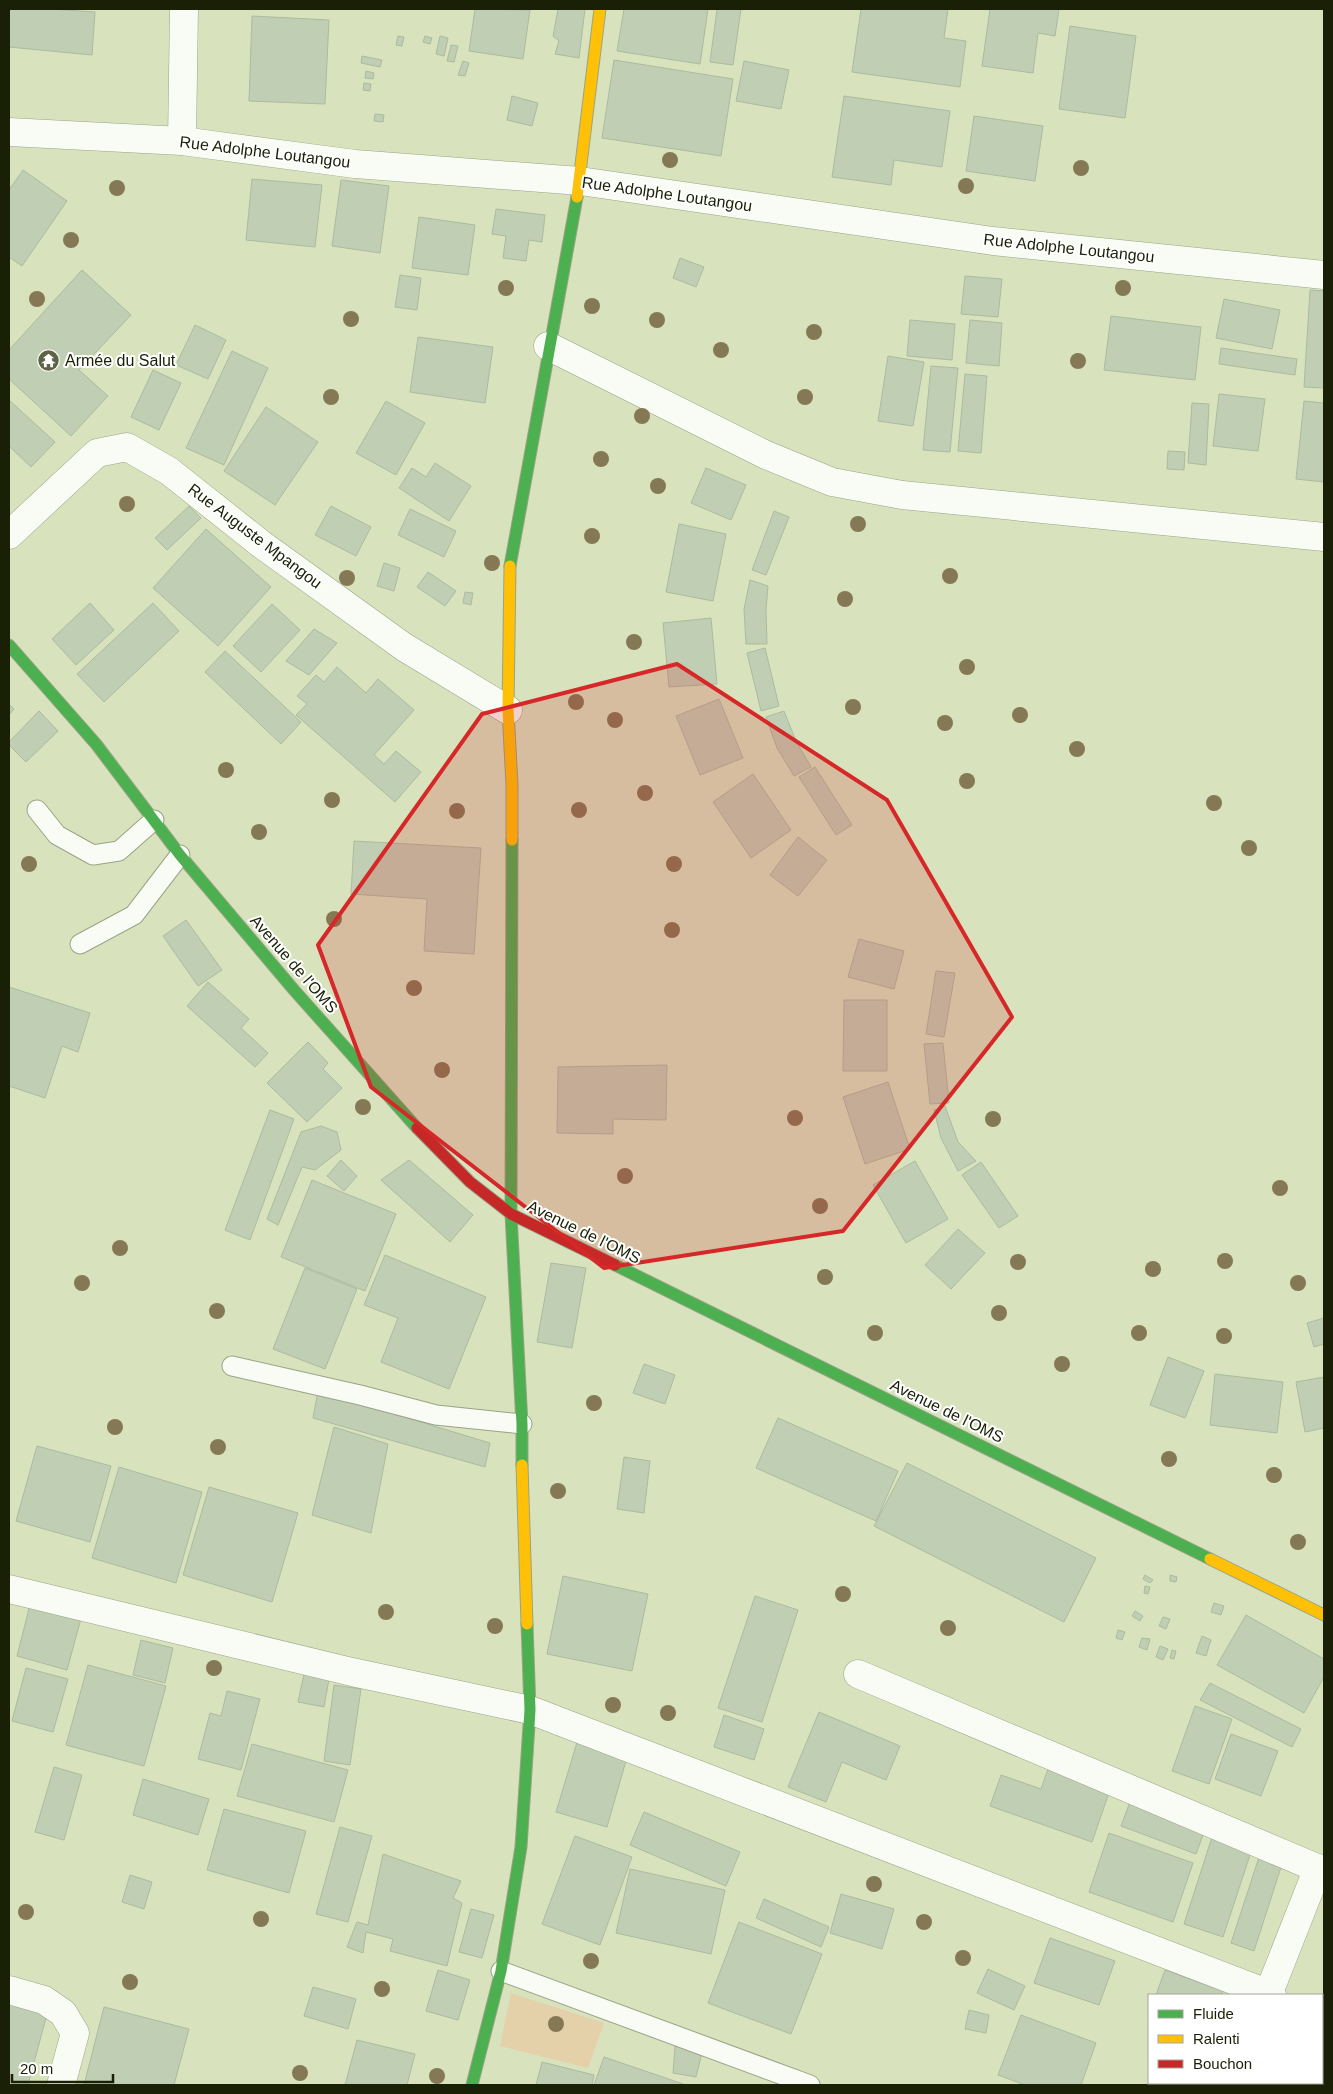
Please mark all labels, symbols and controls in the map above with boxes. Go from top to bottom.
street label: Rue Adolphe Loutangou [179,133,351,171]
street label: Rue Adolphe Loutangou [581,174,753,214]
street label: Rue Adolphe Loutangou [983,231,1155,265]
temple icon: Armée du Salut [37,348,61,372]
place label: Armée du Salut [65,352,176,369]
street label: Rue Auguste Mpangou [185,480,325,592]
street label: Avenue de l'OMS [247,912,341,1016]
street label: Avenue de l'OMS [525,1197,643,1267]
street label: Avenue de l'OMS [888,1376,1006,1446]
legend [1148,1994,1323,2084]
text: Fluide [1193,2005,1234,2022]
text: Ralenti [1193,2030,1240,2047]
scale bar [12,2052,114,2084]
text: Bouchon [1193,2055,1252,2072]
text: 20 m [20,2060,53,2077]

